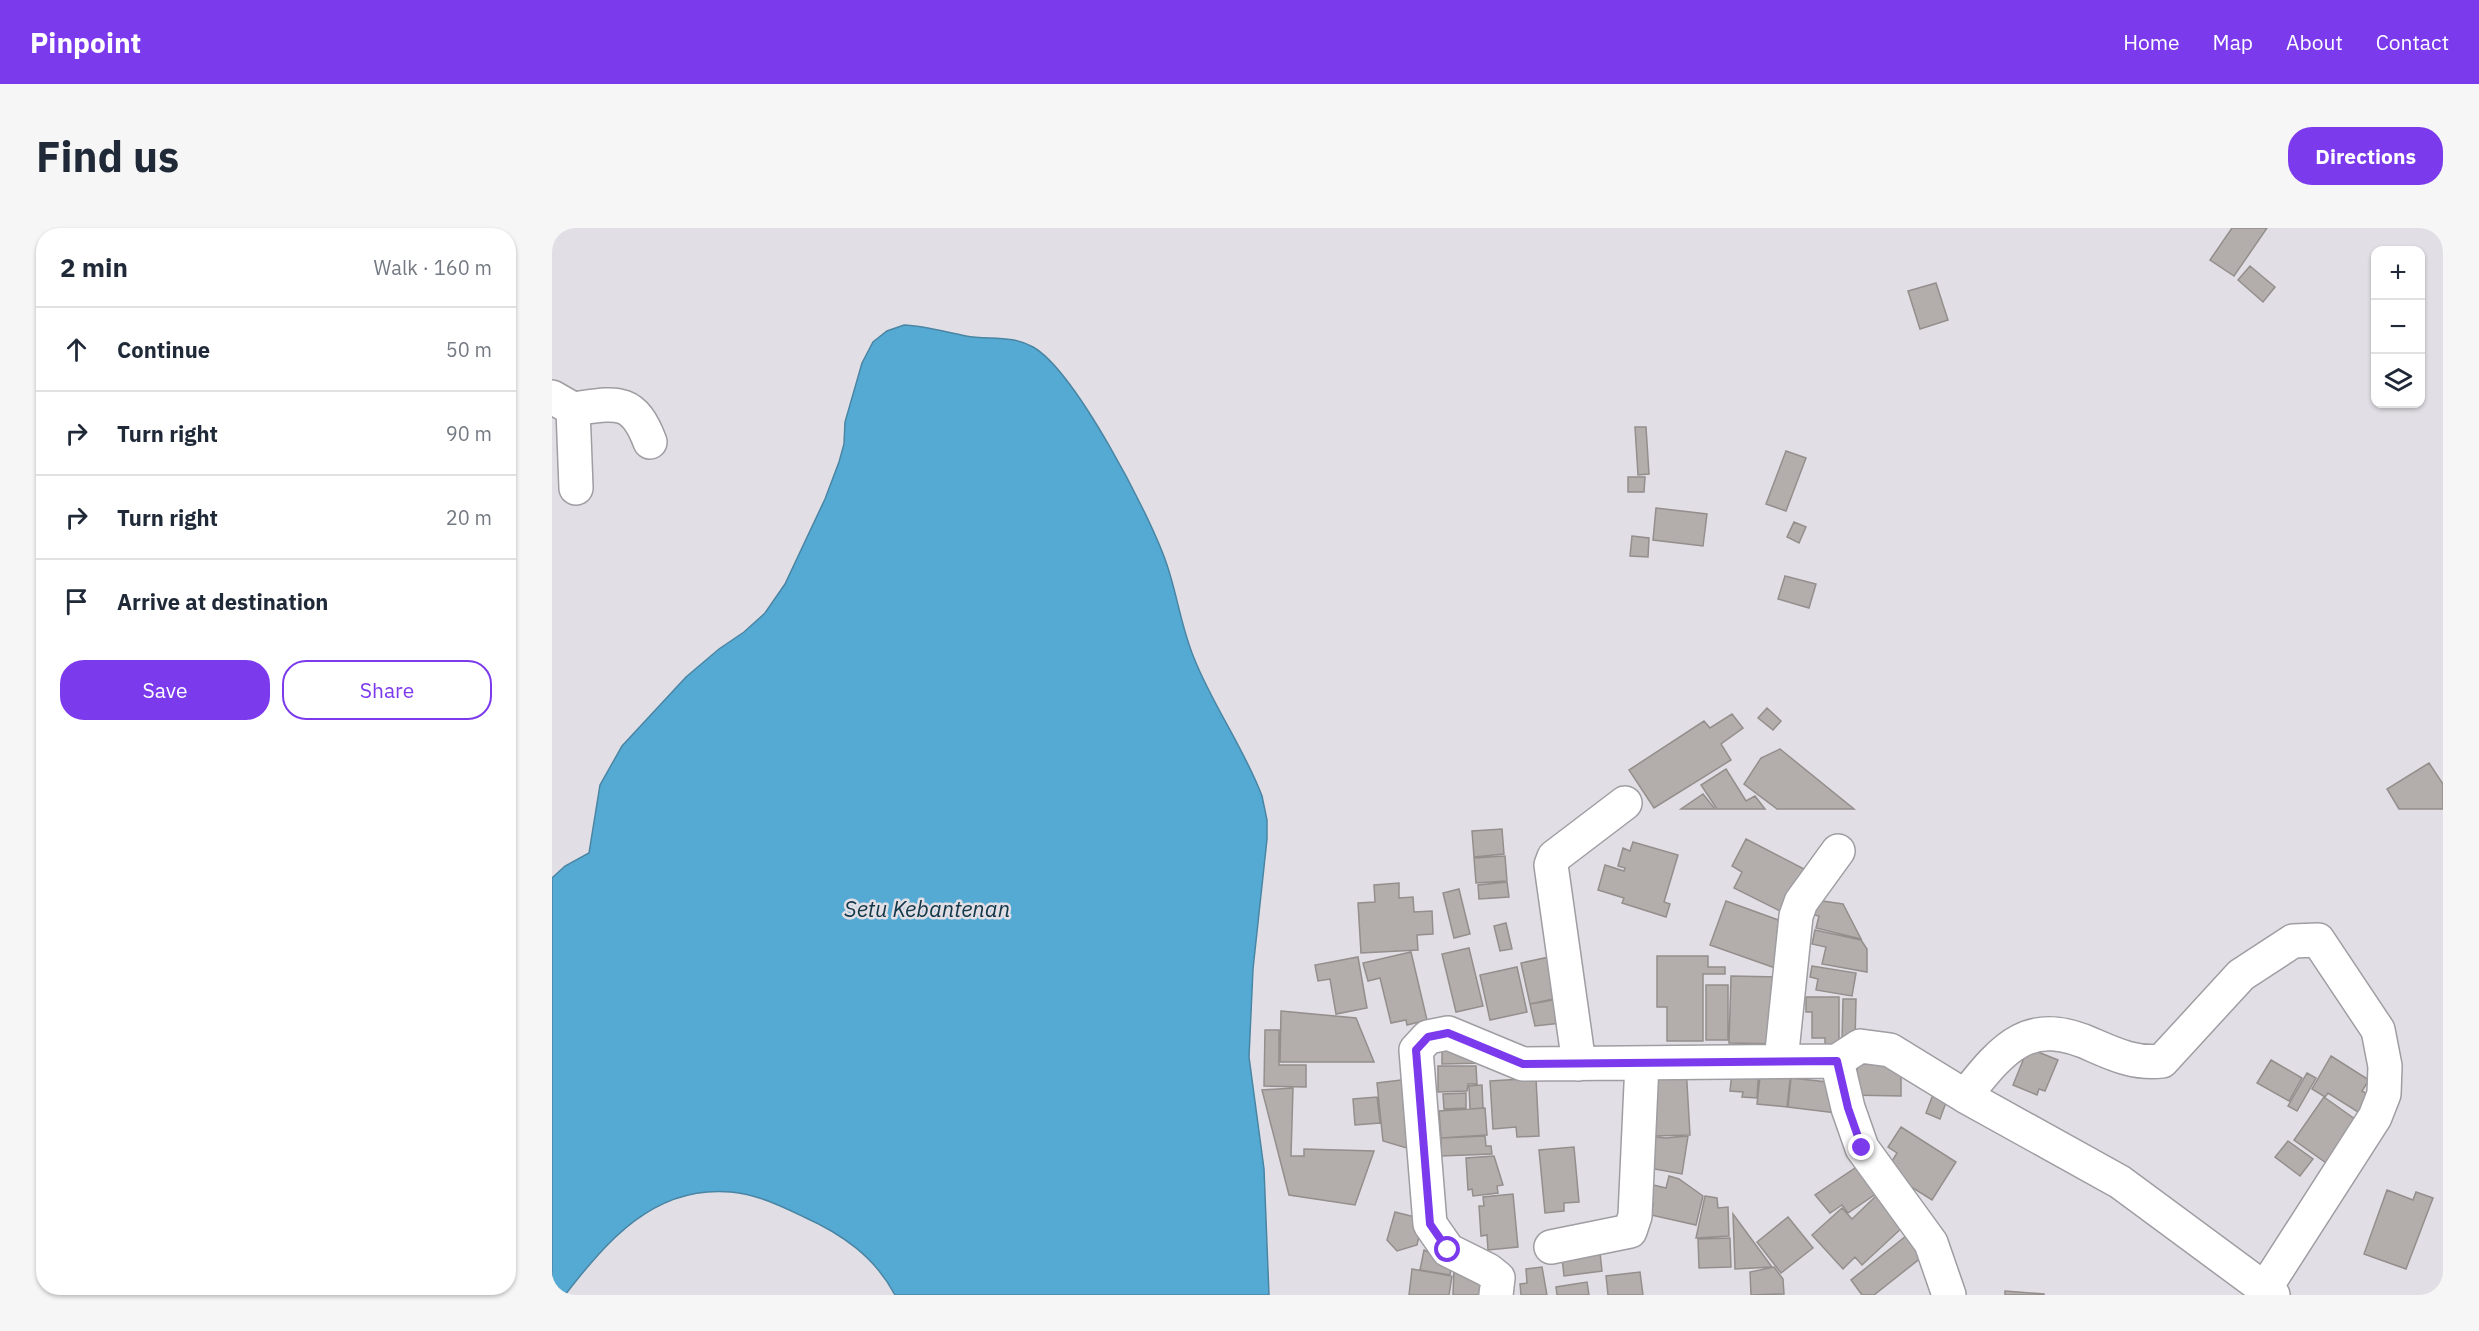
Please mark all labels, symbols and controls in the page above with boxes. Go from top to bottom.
text: Pinpoint [30,24,141,61]
text: Home [2123,28,2180,56]
text: Map [2213,28,2253,56]
text: About [2286,28,2343,56]
text: Contact [2376,28,2449,56]
button: Directions [2288,127,2443,185]
text: Find us [36,129,179,184]
map controls [2371,246,2425,408]
button: + [2371,246,2425,300]
text: 2 min [60,250,128,284]
text: Walk · 160 m [374,254,492,281]
button: − [2371,300,2425,354]
icon: ahead [60,333,93,366]
text: Continue [117,335,210,364]
text: 50 m [446,336,492,363]
button: layers [2371,354,2425,408]
icon: right [60,417,93,450]
text: Turn right [117,419,218,448]
text: 90 m [446,420,492,447]
icon: right [60,501,93,534]
text: Turn right [117,503,218,532]
text: 20 m [446,504,492,531]
icon: arrive [60,585,93,618]
text: Arrive at destination [117,587,328,616]
button: Save [60,660,270,720]
button: Share [282,660,492,720]
water label: Setu Kebantenan [844,894,1010,923]
route end [1848,1134,1874,1160]
route start [1434,1236,1460,1262]

